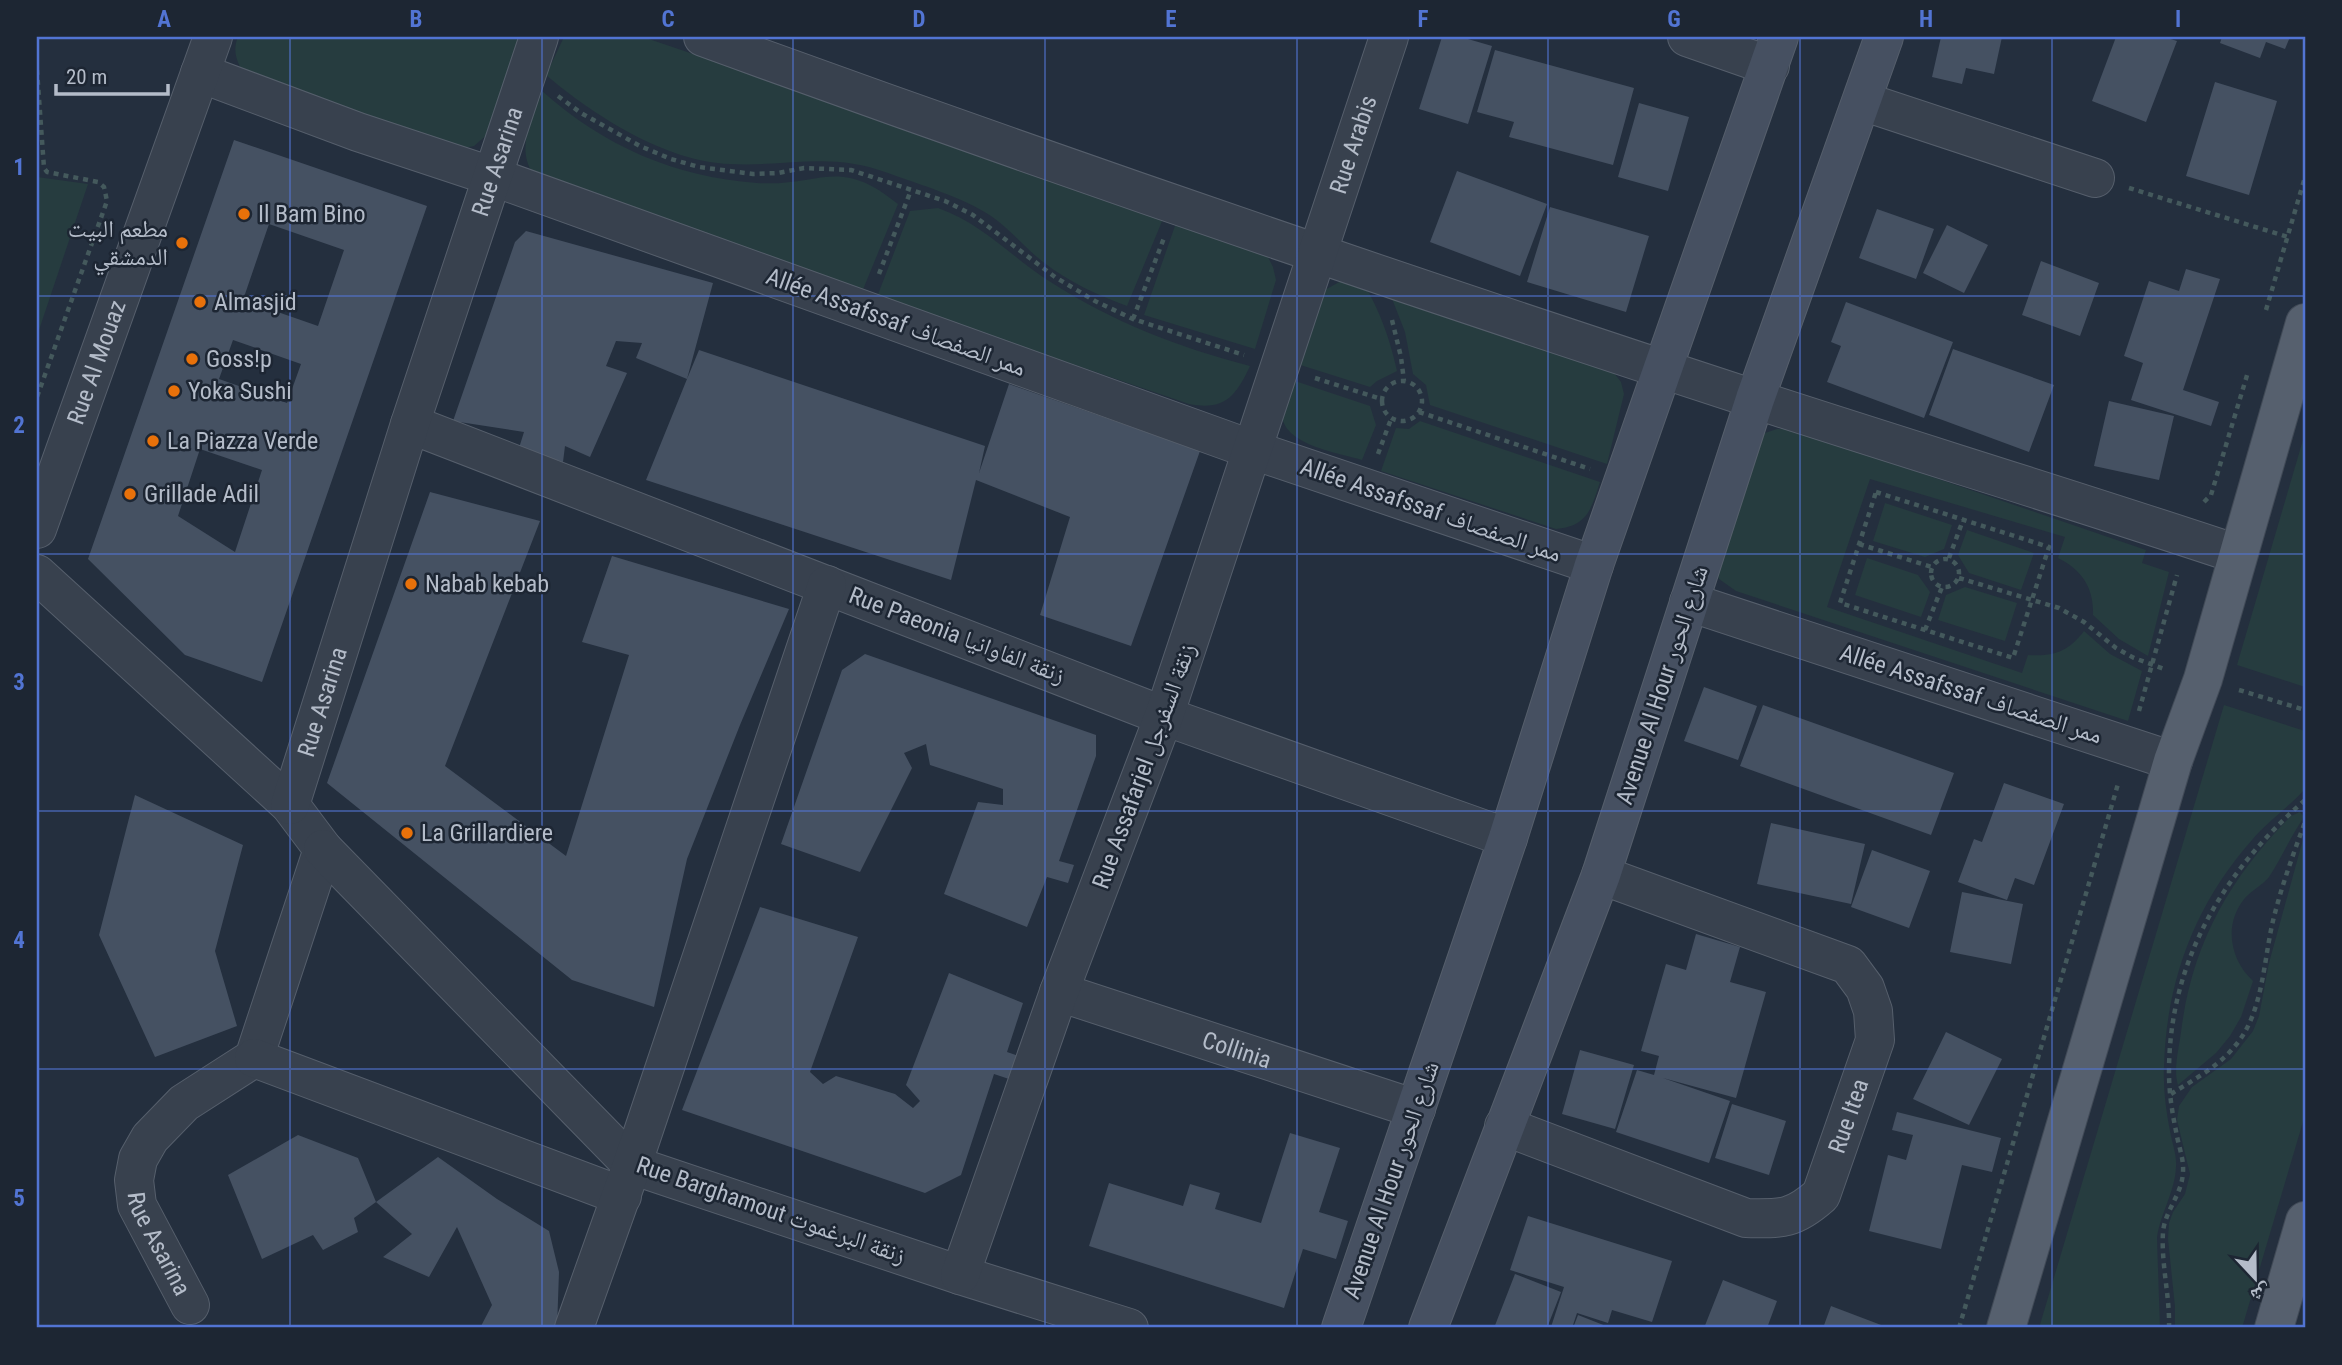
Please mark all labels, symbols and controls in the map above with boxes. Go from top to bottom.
text: A [157,6,171,33]
text: B [410,6,422,33]
text: C [661,6,675,33]
text: D [913,6,926,33]
text: E [1165,6,1177,33]
text: F [1418,6,1429,33]
text: G [1667,6,1681,33]
text: H [1919,6,1933,33]
text: I [2175,6,2181,33]
scale bar [56,52,168,96]
text: 20 m [66,65,107,89]
street label: Rue Arabis [1324,92,1383,197]
street label: Rue Asarina [466,103,529,220]
text: 1 [13,154,25,181]
place label: Il Bam Bino [258,200,365,228]
marker: Il Bam Bino [236,206,252,222]
place label: مطعم البيت الدمشقي [68,215,168,276]
marker: مطعم البيت الدمشقي [174,235,190,251]
street label: Allée Assafssaf ممر الصفصاف [762,262,1030,382]
place label: Almasjid [214,288,297,316]
marker: Almasjid [192,294,208,310]
street label: Rue Al Mouaz [62,296,132,428]
place label: Goss!p [206,345,272,373]
marker: Goss!p [184,351,200,367]
place label: Yoka Sushi [188,377,292,405]
marker: Yoka Sushi [166,383,182,399]
text: 2 [13,412,25,439]
place label: La Piazza Verde [167,427,318,455]
marker: La Piazza Verde [145,433,161,449]
street label: Allée Assafssaf ممر الصفصاف [1297,452,1565,568]
place label: Grillade Adil [144,480,259,508]
marker: Grillade Adil [122,486,138,502]
street label: Avenue Al Hour شارع الحور [1610,562,1715,808]
place label: Nabab kebab [425,570,549,598]
marker: Nabab kebab [403,576,419,592]
street label: Rue Paeonia زنقة الفاوانيا [845,581,1069,689]
street label: Allée Assafssaf ممر الصفصاف [1836,638,2106,750]
street label: Rue Assafarjel زنقة السفرجل [1087,640,1201,892]
street label: Rue Asarina [292,644,353,760]
text: 3 [13,669,25,696]
place label: La Grillardiere [421,819,553,847]
marker: La Grillardiere [399,825,415,841]
text: 4 [13,927,25,954]
street label: Collinia [1199,1026,1275,1075]
street label: Avenue Al Hour شارع الحور [1337,1058,1446,1303]
street label: Rue Itea [1823,1075,1874,1157]
street label: Rue Barghamout زنقة البرغموت [633,1151,909,1269]
text: 5 [13,1185,25,1212]
street label: Rue Asarina [122,1190,196,1300]
north arrow [2220,1242,2290,1312]
text: ش [2248,1279,2275,1308]

